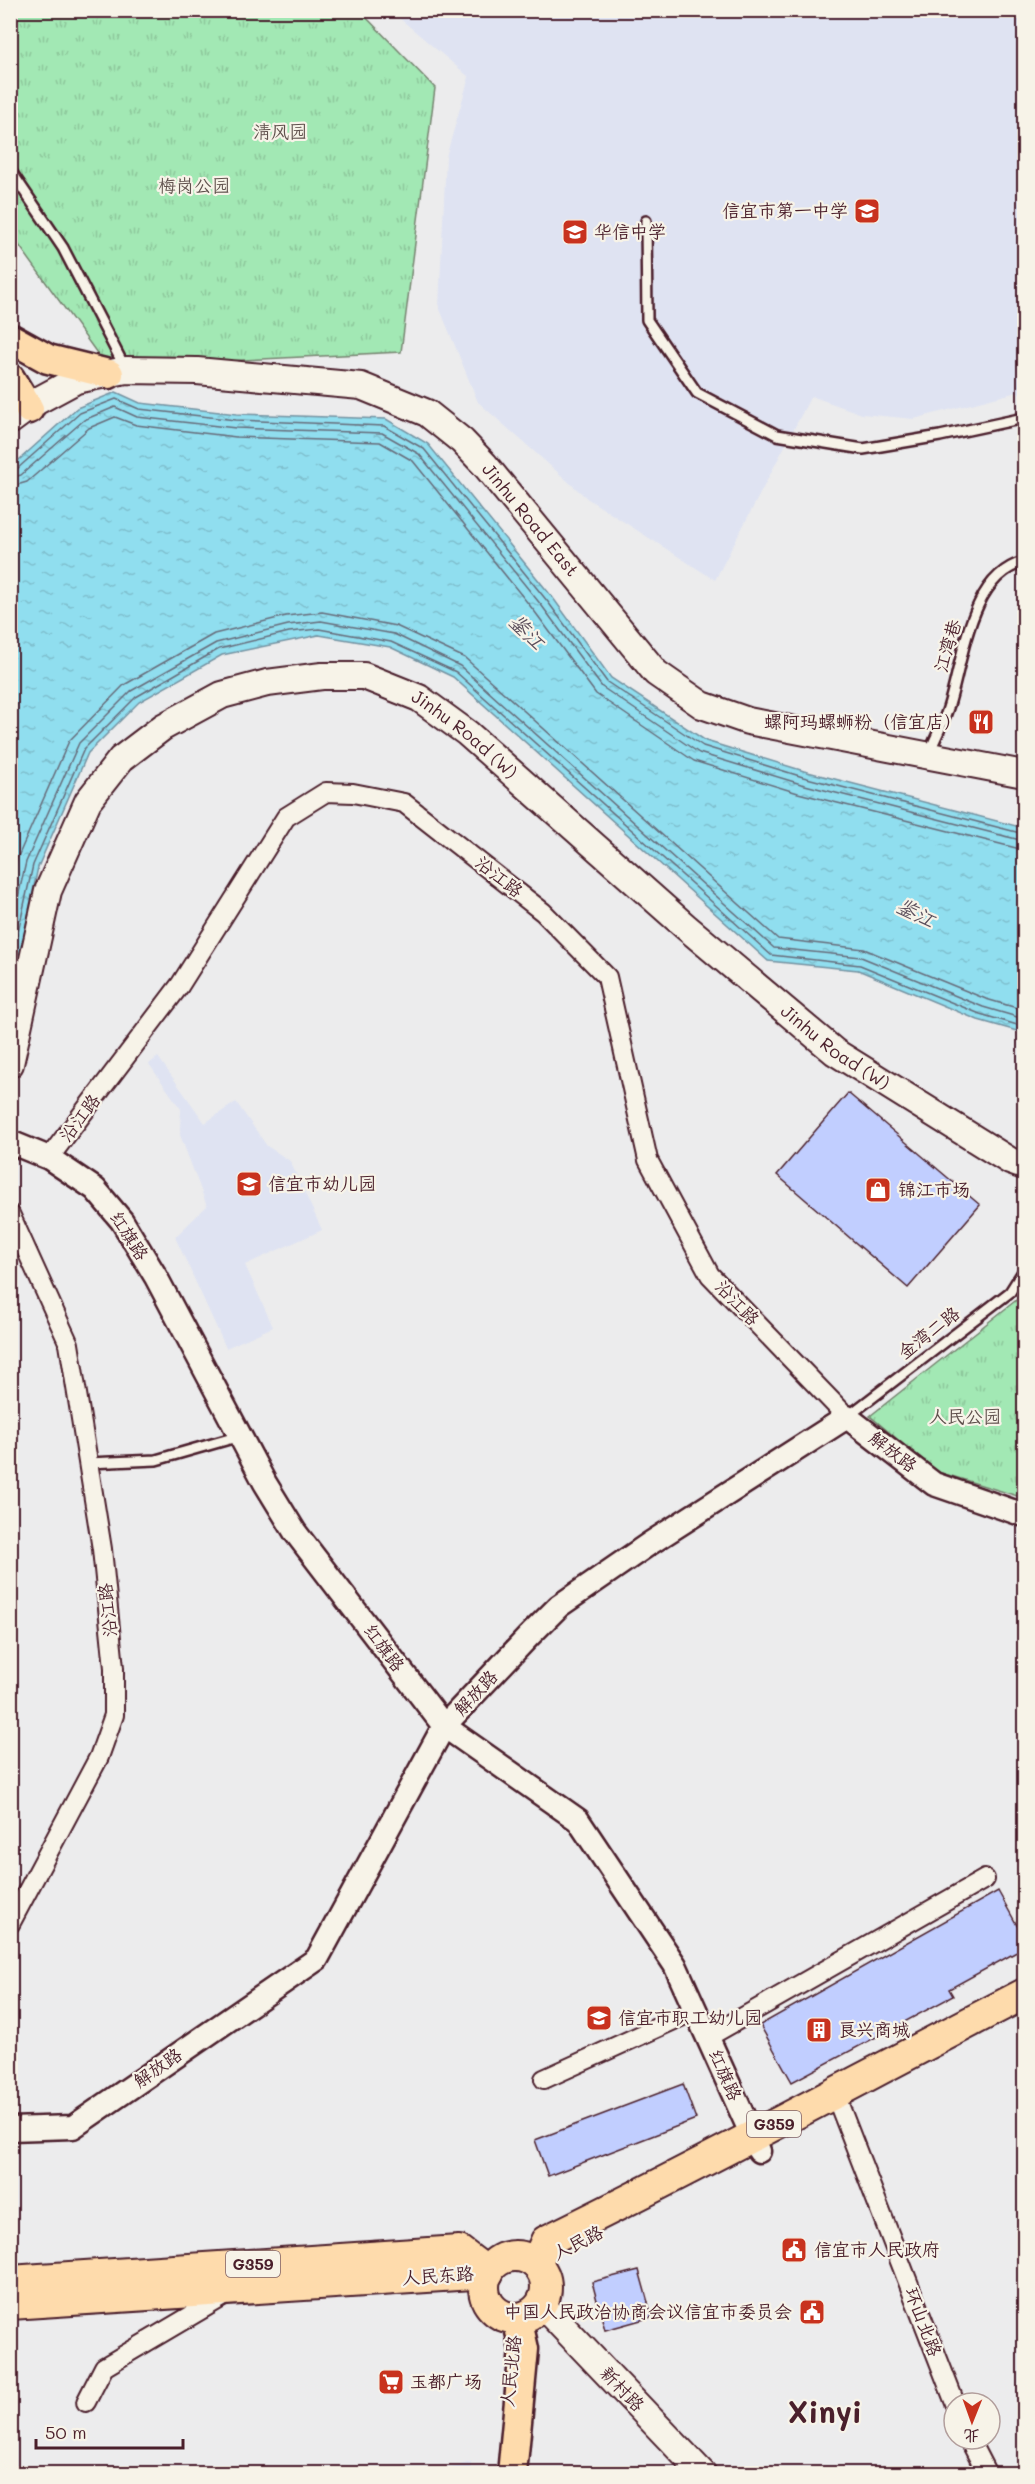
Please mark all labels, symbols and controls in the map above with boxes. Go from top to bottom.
park label: 清风园 [253,119,307,143]
park label: 梅岗公园 [158,173,230,197]
school or university icon: 信宜市第一中学 [852,196,882,226]
place label: 信宜市第一中学 [722,198,848,222]
school or university icon: 华信中学 [560,217,590,247]
place label: 华信中学 [594,219,666,243]
street label: Jinhu Road East [477,458,585,581]
water label: 鉴江 [504,608,552,655]
street label: 江湾巷 [928,616,966,675]
street label: Jinhu Road (W) [408,683,523,783]
restaurant icon: 螺阿玛螺蛳粉（信宜店） [966,707,996,737]
place label: 螺阿玛螺蛳粉（信宜店） [764,709,962,733]
street label: 沿江路 [471,850,528,902]
water label: 鉴江 [893,891,941,933]
street label: Jinhu Road (W) [776,999,895,1094]
street label: 沿江路 [53,1089,105,1146]
school or university icon: 信宜市幼儿园 [234,1169,264,1199]
place label: 信宜市幼儿园 [268,1171,376,1195]
shop icon: 锦江市场 [863,1175,893,1205]
place label: 锦江市场 [898,1177,970,1201]
street label: 红旗路 [105,1206,155,1265]
street label: 沿江路 [710,1275,765,1330]
street label: 金湾二路 [893,1301,964,1364]
park label: 人民公园 [929,1404,1001,1428]
street label: 解放路 [865,1425,922,1477]
street label: 沿江路 [92,1582,122,1638]
street label: 红旗路 [359,1619,411,1676]
street label: 解放路 [448,1664,502,1720]
school or university icon: 信宜市职工幼儿园 [584,2003,614,2033]
place label: 信宜市职工幼儿园 [618,2005,762,2029]
building icon: 良兴商城 [804,2015,834,2045]
place label: 良兴商城 [838,2017,910,2041]
street label: 解放路 [128,2042,186,2092]
street label: 红旗路 [704,2045,748,2104]
road number: G359 [747,2111,801,2137]
street label: 人民路 [548,2219,607,2265]
public building icon: 信宜市人民政府 [779,2235,809,2265]
place label: 信宜市人民政府 [814,2237,940,2261]
road number: G359 [226,2251,280,2277]
street label: 人民东路 [401,2261,475,2289]
street label: 环山北路 [900,2284,948,2360]
public building icon: 中国人民政治协商会议信宜市委员会 [797,2297,827,2327]
place label: 中国人民政治协商会议信宜市委员会 [504,2299,792,2323]
street label: 人民北路 [494,2334,526,2408]
street label: 新村路 [595,2361,650,2416]
supermarket icon: 玉都广场 [376,2367,406,2397]
place label: 玉都广场 [410,2369,482,2393]
district label: Xinyi [788,2391,862,2431]
north arrow [942,2391,1002,2451]
scale bar [36,2412,183,2450]
text: 50 m [45,2420,87,2444]
text: 北 [964,2426,980,2447]

